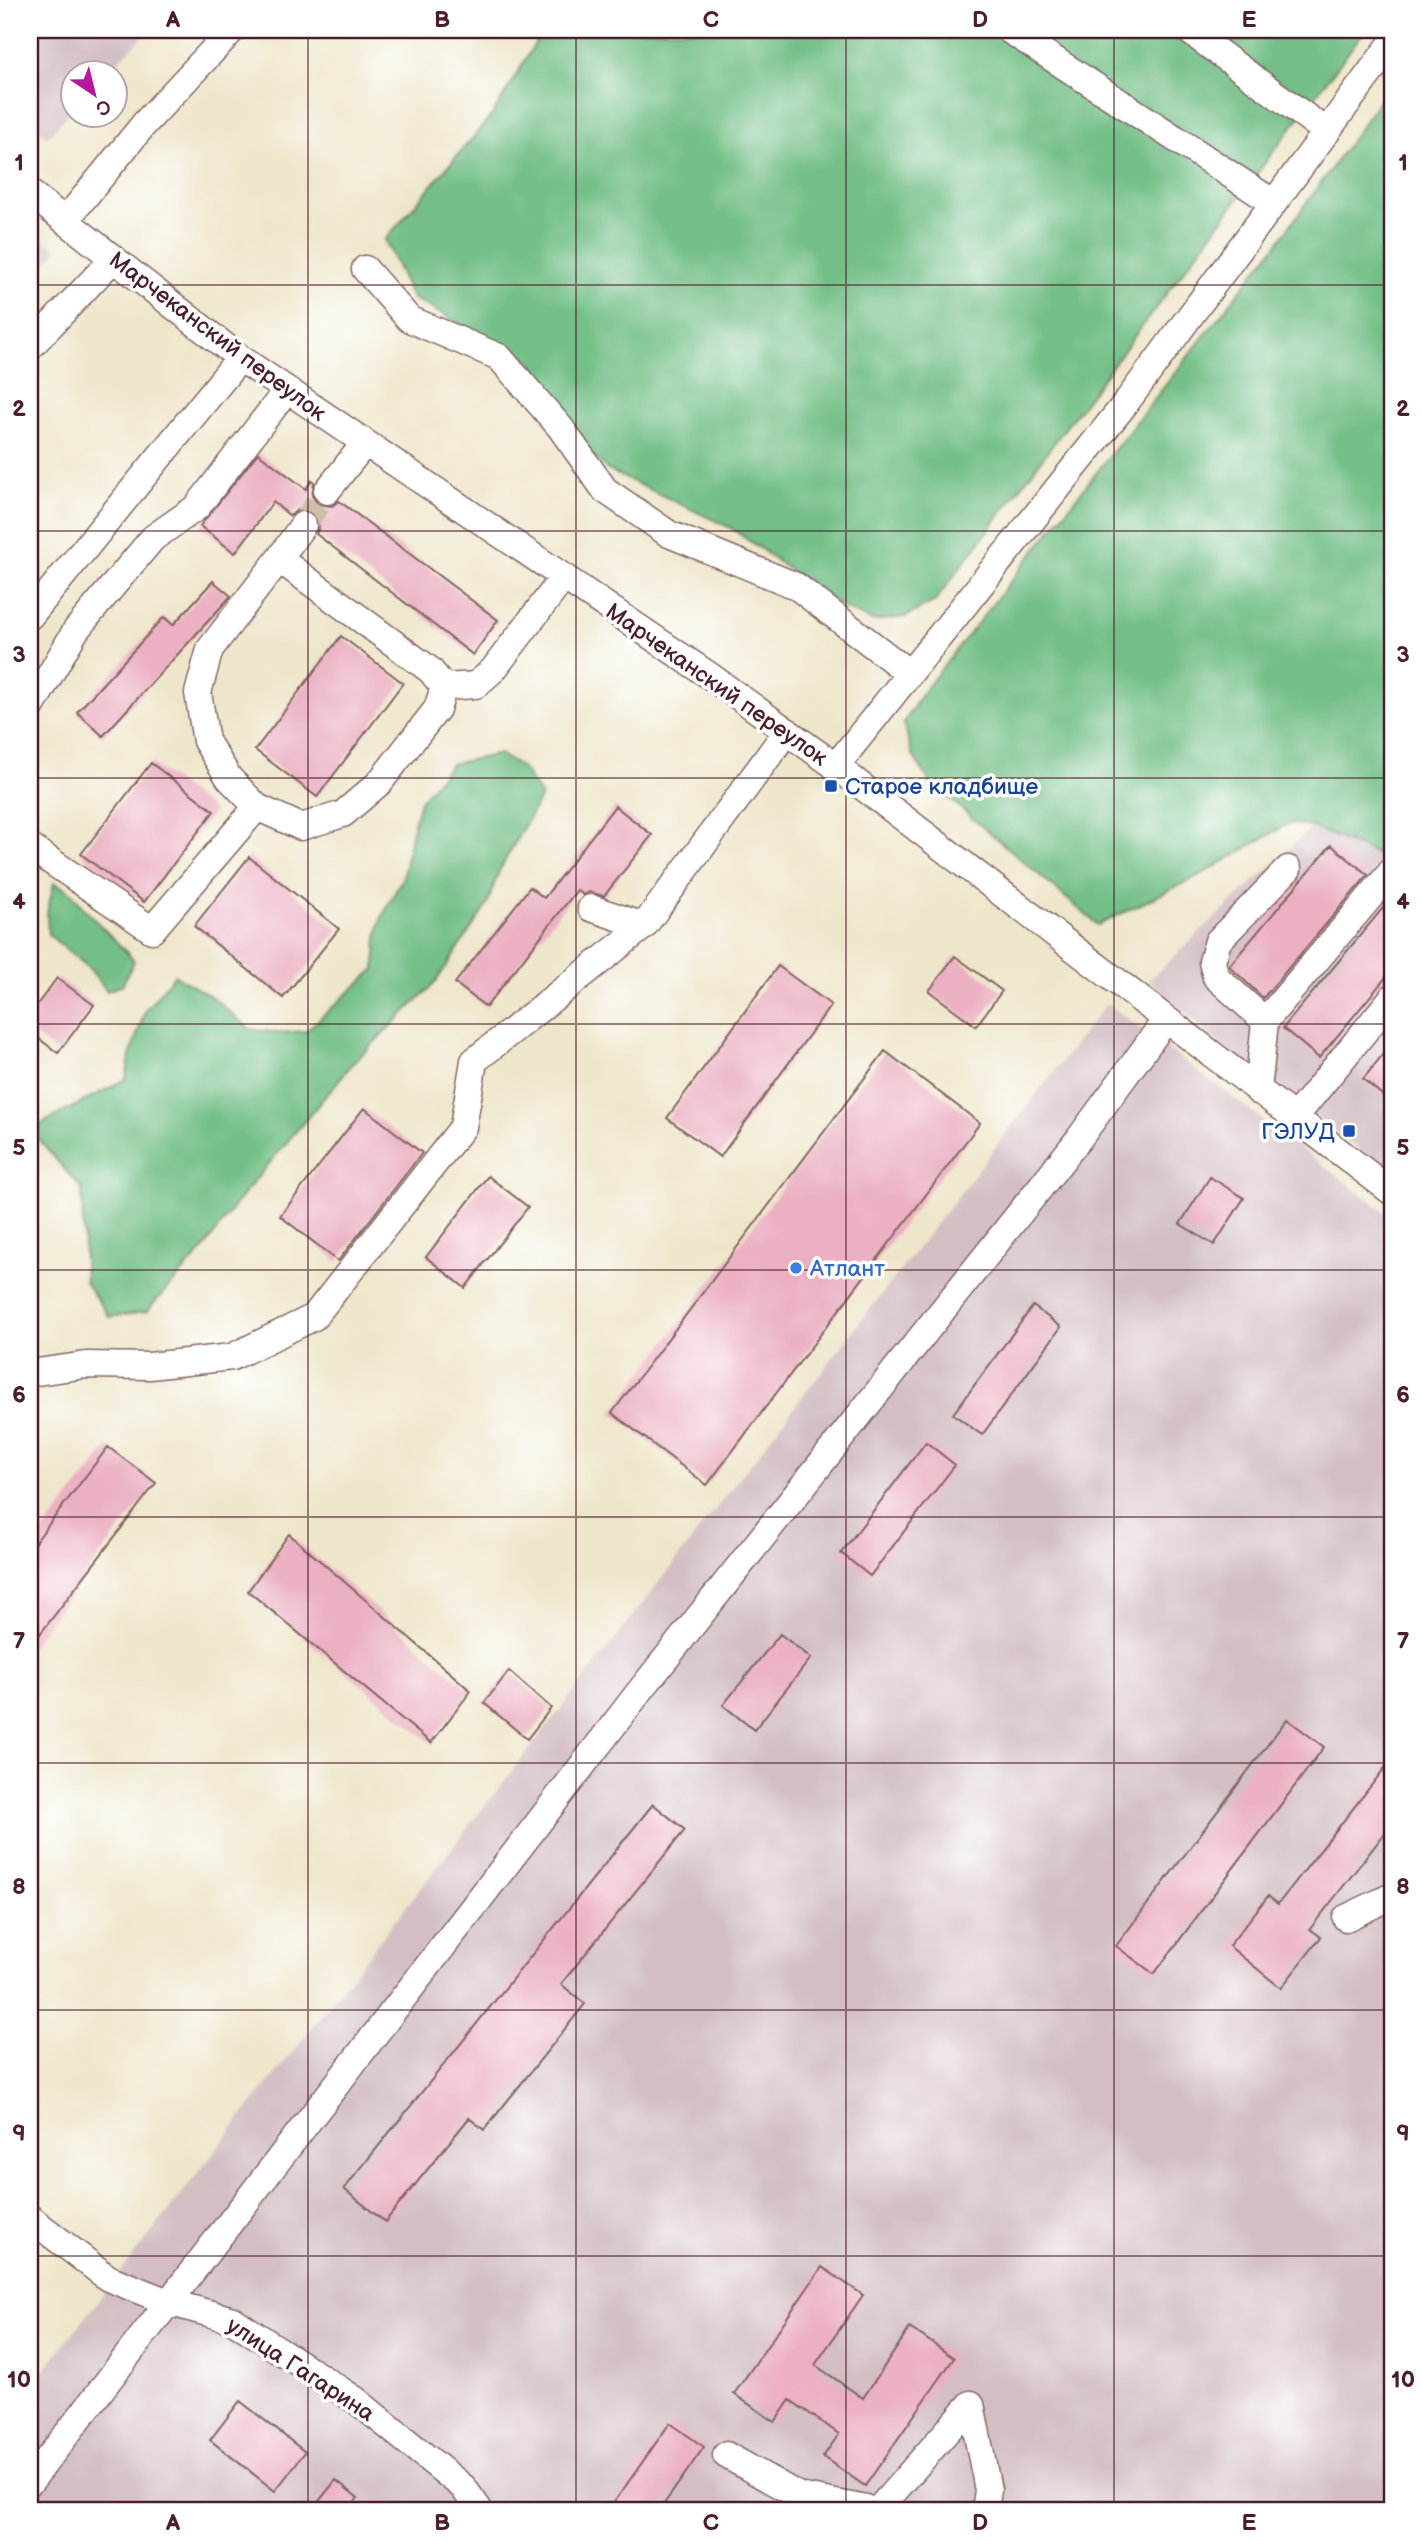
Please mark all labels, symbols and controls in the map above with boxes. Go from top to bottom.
text: A [165,6,181,34]
text: B [434,6,450,34]
text: C [703,6,719,34]
text: D [972,6,988,34]
text: E [1242,6,1257,34]
north arrow [60,60,130,130]
text: С [91,93,115,120]
text: 1 [14,149,24,177]
text: 1 [1398,149,1408,177]
street label: Марчеканский переулок [103,246,332,428]
text: 2 [12,395,26,423]
text: 2 [1396,395,1410,423]
street label: Марчеканский переулок [600,598,833,773]
text: 3 [12,641,26,669]
text: 3 [1396,641,1410,669]
place label: Старое кладбище [845,773,1039,801]
marker: Старое кладбище [823,778,839,794]
text: 4 [12,888,26,916]
text: 4 [1396,888,1410,916]
place label: ГЭЛУД [1261,1118,1335,1146]
marker: ГЭЛУД [1341,1123,1357,1139]
text: 5 [12,1134,26,1162]
text: 5 [1396,1134,1410,1162]
place label: Атлант [809,1255,885,1283]
marker: Атлант [788,1260,804,1276]
text: 6 [12,1381,26,1409]
text: 6 [1396,1381,1410,1409]
text: 7 [13,1627,26,1655]
text: 7 [1397,1627,1410,1655]
text: 8 [12,1873,26,1901]
text: 8 [1396,1873,1410,1901]
text: 9 [12,2120,26,2148]
text: 9 [1396,2120,1410,2148]
street label: улица Гагарина [221,2312,380,2428]
text: 10 [7,2366,31,2394]
text: 10 [1391,2366,1415,2394]
text: A [165,2509,181,2537]
text: B [434,2509,450,2537]
text: C [703,2509,719,2537]
text: D [972,2509,988,2537]
text: E [1242,2509,1257,2537]

